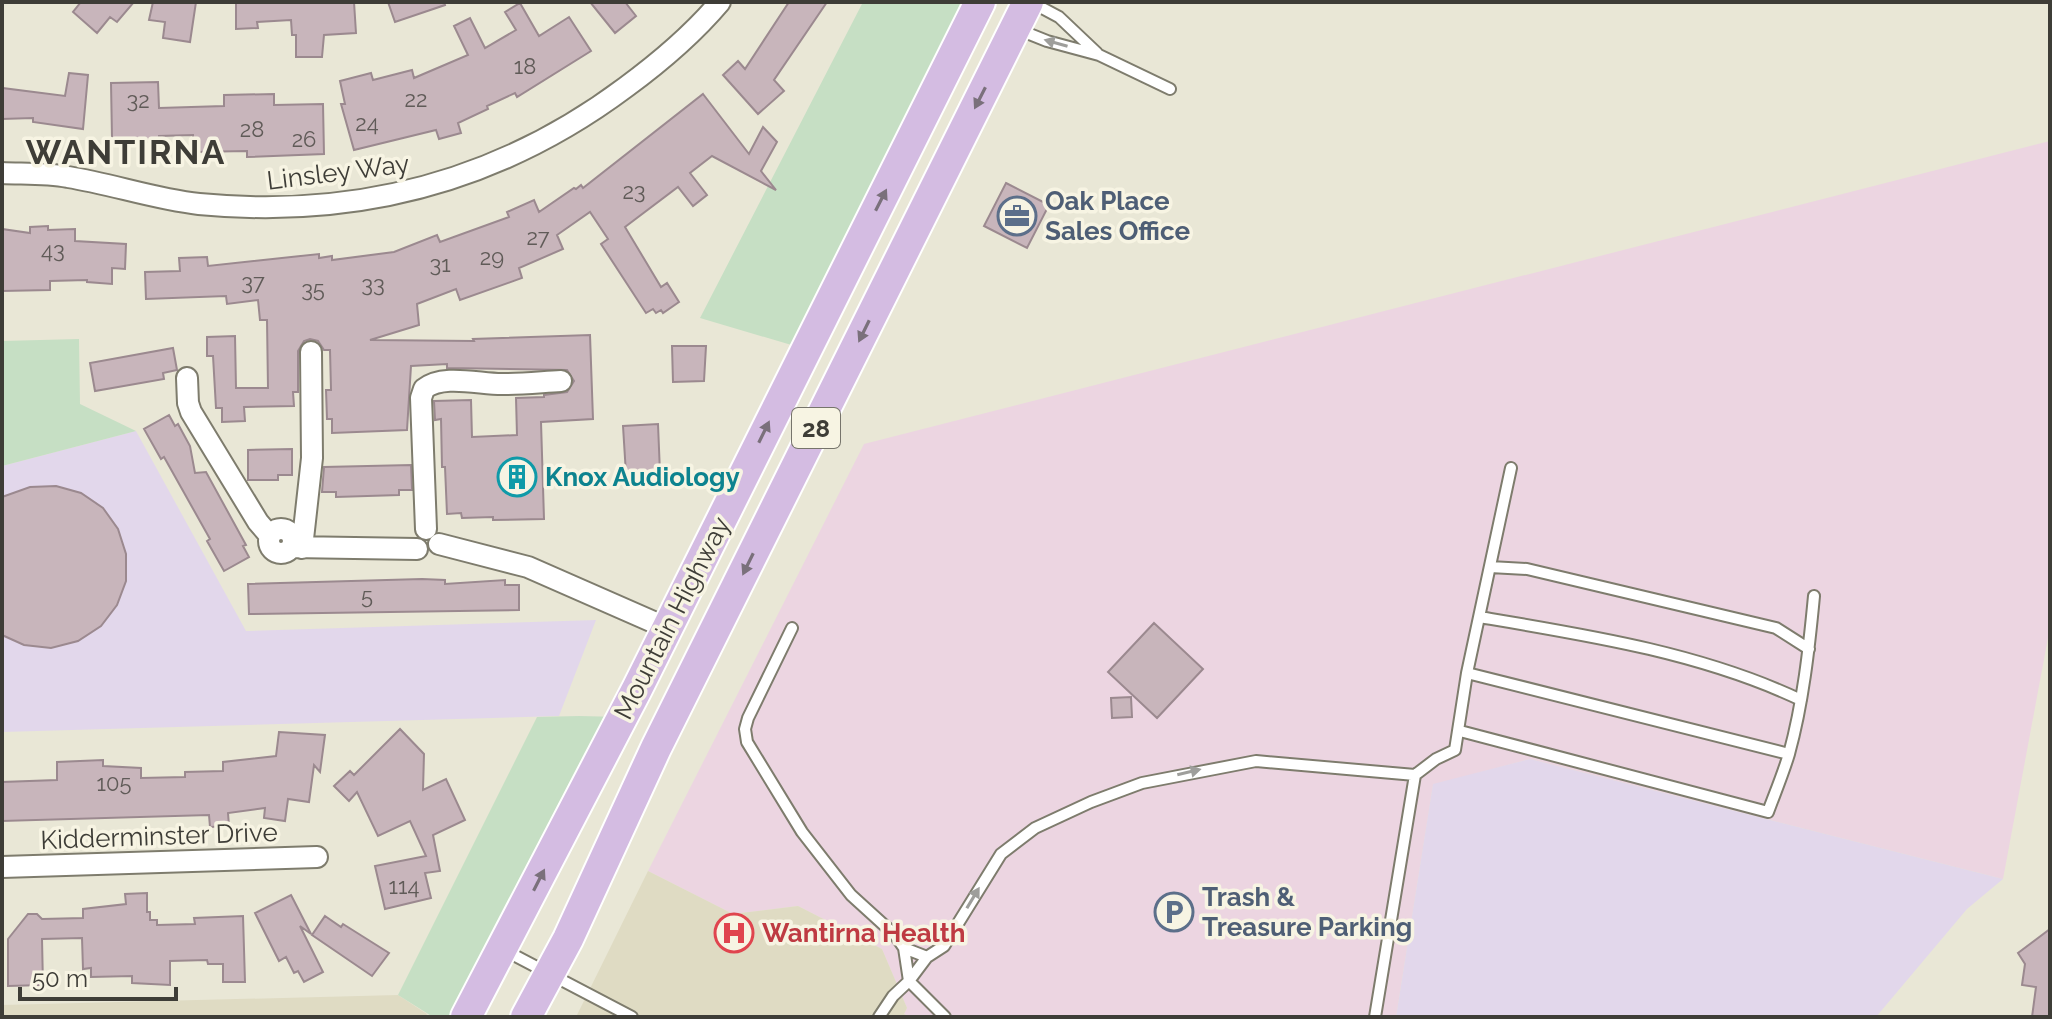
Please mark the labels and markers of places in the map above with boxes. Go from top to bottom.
place label: Oak Place Sales Office [1045,186,1190,246]
office icon: Oak Place Sales Office [996,195,1038,237]
building icon: Knox Audiology [496,456,538,498]
place label: Knox Audiology [545,462,740,492]
place label: Trash & Treasure Parking [1202,882,1412,942]
parking icon: Trash & Treasure Parking [1153,891,1195,933]
hospital icon: Wantirna Health [713,912,755,954]
place label: Wantirna Health [762,918,965,948]

